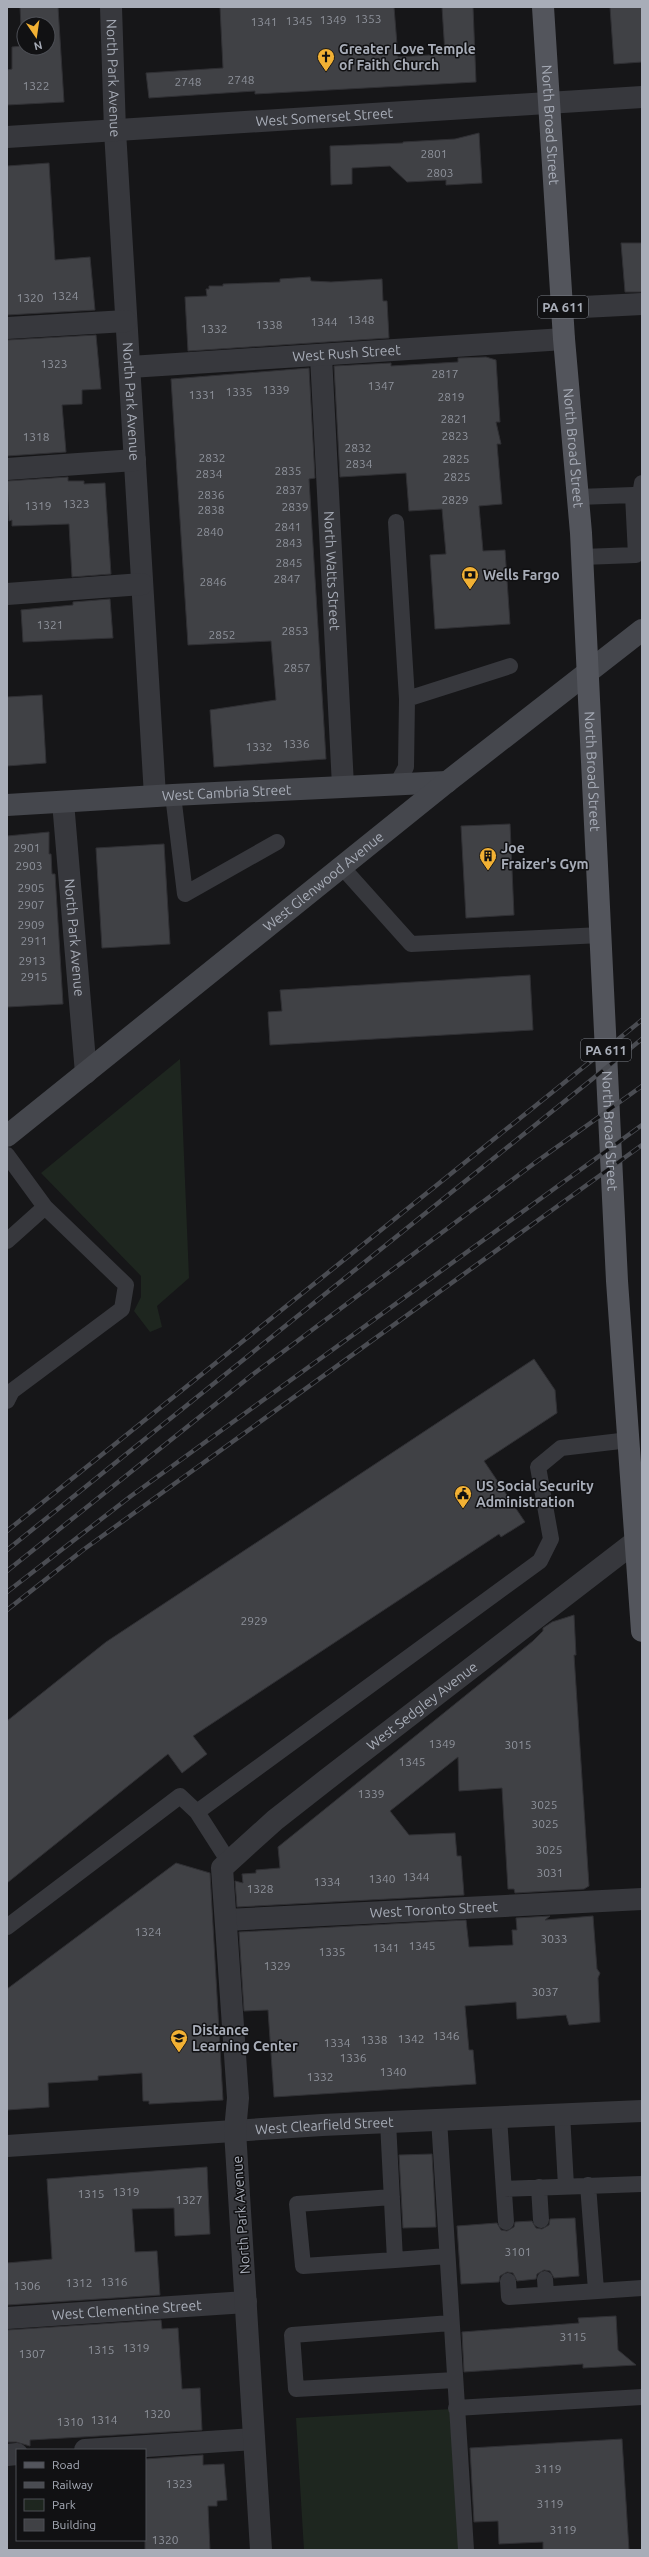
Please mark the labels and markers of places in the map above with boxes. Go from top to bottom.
place label: Greater Love Temple of Faith Church [339,41,476,73]
church icon: Greater Love Temple of Faith Church [316,47,336,72]
bank icon: Wells Fargo [460,565,480,590]
place label: Wells Fargo [483,567,560,583]
place label: Joe Fraizer's Gym [501,840,589,872]
building icon: Joe Fraizer's Gym [478,846,498,871]
place label: US Social Security Administration [476,1478,594,1510]
public building icon: US Social Security Administration [453,1484,473,1509]
place label: Distance Learning Center [192,2022,298,2054]
school or university icon: Distance Learning Center [169,2028,189,2053]

